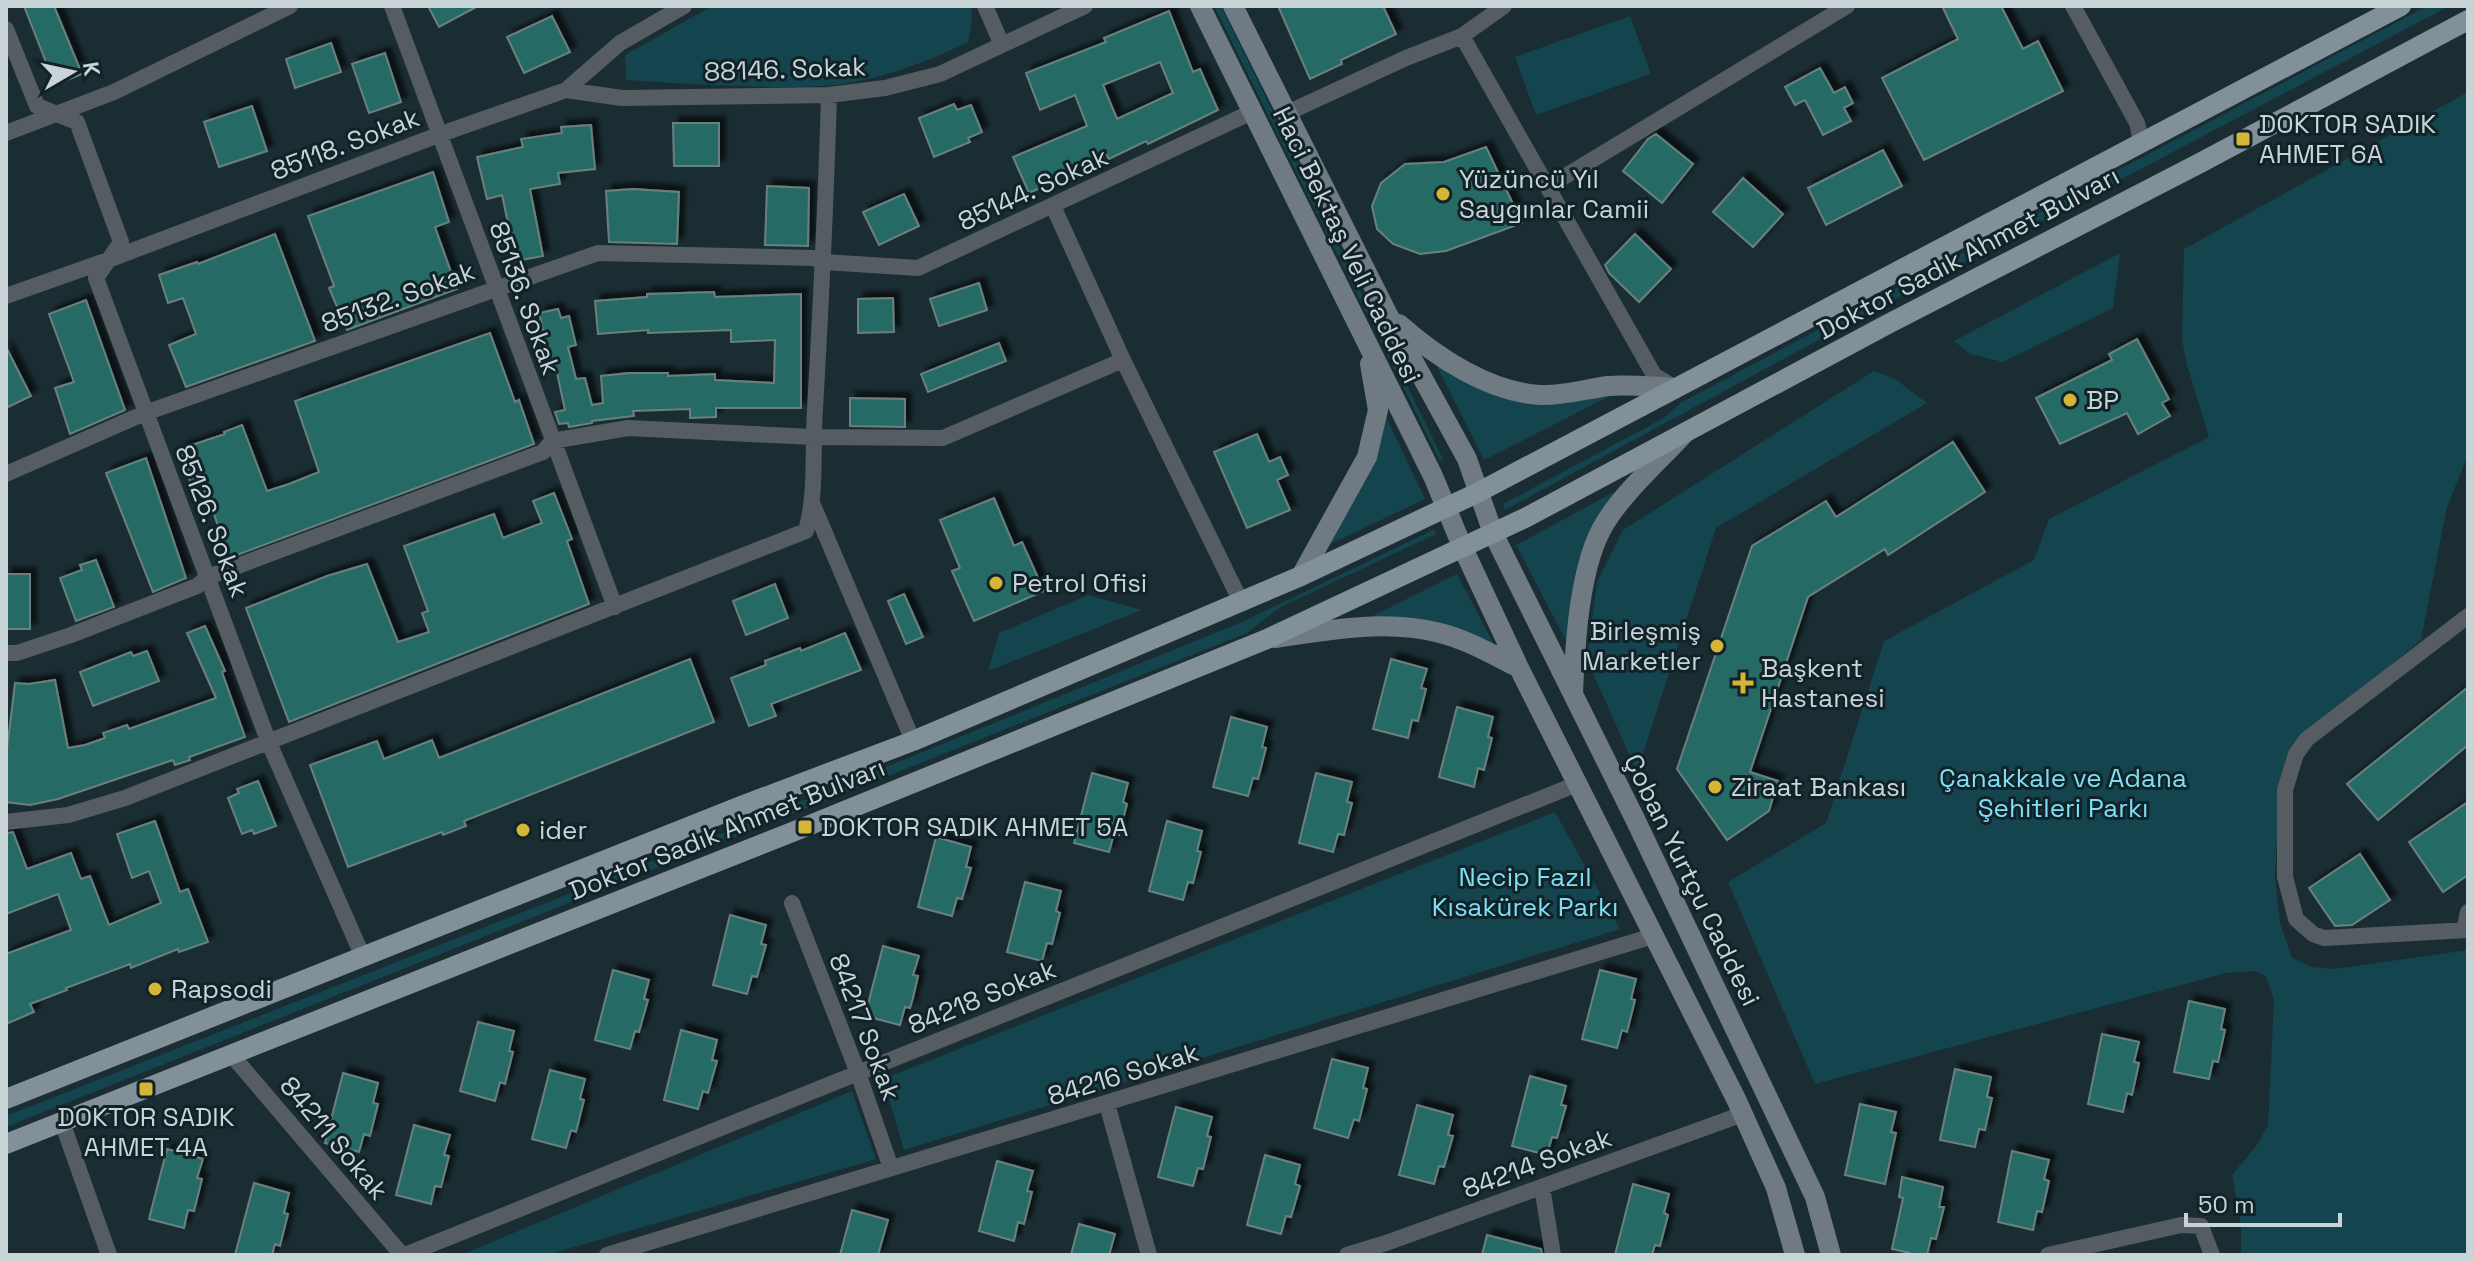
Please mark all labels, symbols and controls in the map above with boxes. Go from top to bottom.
north arrow [32,32,112,112]
street label: 88146. Sokak [703,49,867,89]
text: K [77,60,107,78]
street label: 85118. Sokak [266,100,424,188]
street label: Haci Bektaş Veli Caddesi [1265,101,1429,389]
place label: DOKTOR SADIK AHMET 6A [2259,107,2436,171]
marker: DOKTOR SADIK AHMET 6A [2234,130,2252,148]
street label: 85144. Sokak [952,139,1114,239]
street label: Doktor Sadık Ahmet Bulvarı [1811,159,2125,347]
place label: Yüzüncü Yıl Saygınlar Camii [1459,162,1649,226]
marker: Yüzüncü Yıl Saygınlar Camii [1434,185,1452,203]
street label: 85136. Sokak [482,217,568,379]
street label: 85132. Sokak [317,254,479,340]
place label: BP [2086,383,2119,417]
marker: BP [2061,391,2079,409]
street label: 85126. Sokak [167,440,257,602]
place label: Petrol Ofisi [1012,566,1147,600]
marker: Petrol Ofisi [987,574,1005,592]
place label: Birleşmiş Marketler [1582,614,1701,678]
marker: Birleşmiş Marketler [1708,637,1726,655]
place label: Başkent Hastanesi [1761,651,1885,715]
marker: Başkent Hastanesi [1732,672,1754,694]
street label: Çoban Yurtçu Caddesi [1616,748,1768,1012]
street label: Doktor Sadık Ahmet Bulvarı [564,750,890,908]
park label: Çanakkale ve Adana Şehitleri Parkı [1939,761,2187,825]
place label: Ziraat Bankası [1731,770,1906,804]
marker: Ziraat Bankası [1706,778,1724,796]
place label: DOKTOR SADIK AHMET 5A [821,810,1128,844]
place label: ider [539,813,587,847]
marker: DOKTOR SADIK AHMET 5A [796,818,814,836]
marker: ider [514,821,532,839]
park label: Necip Fazıl Kısakürek Parkı [1432,860,1618,924]
street label: 84217 Sokak [821,949,909,1105]
street label: 84218 Sokak [903,952,1061,1042]
place label: Rapsodi [171,972,272,1006]
marker: Rapsodi [146,980,164,998]
street label: 84216 Sokak [1043,1035,1203,1113]
street label: 84211 Sokak [272,1069,396,1207]
marker: DOKTOR SADIK AHMET 4A [137,1080,155,1098]
place label: DOKTOR SADIK AHMET 4A [57,1100,235,1164]
street label: 84214 Sokak [1458,1120,1616,1206]
scale bar [2186,1177,2340,1227]
text: 50 m [2198,1189,2255,1220]

